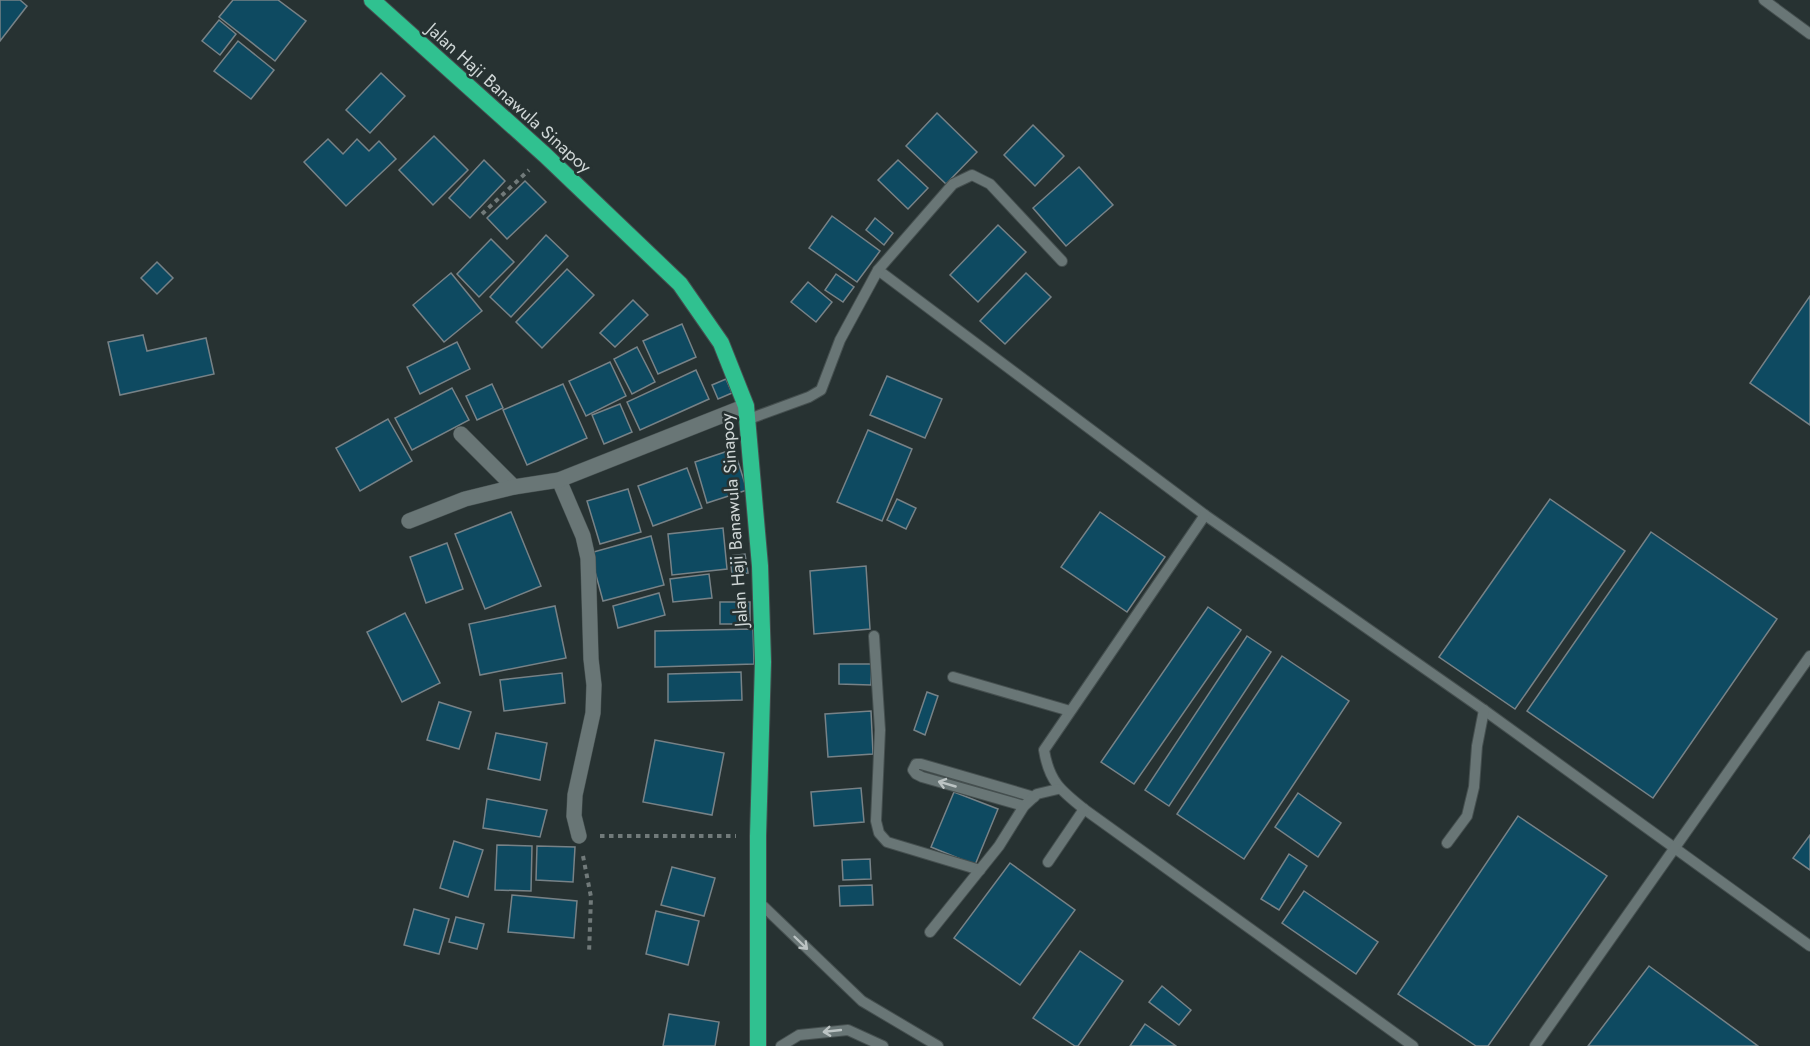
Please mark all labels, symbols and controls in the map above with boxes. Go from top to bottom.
street label: Jalan Haji Banawula Sinapoy [419,15,597,179]
street label: Jalan Haji Banawula Sinapoy [714,412,755,630]
one-way arrow [938,778,957,789]
one-way arrow [794,936,809,950]
one-way arrow [823,1026,843,1037]

